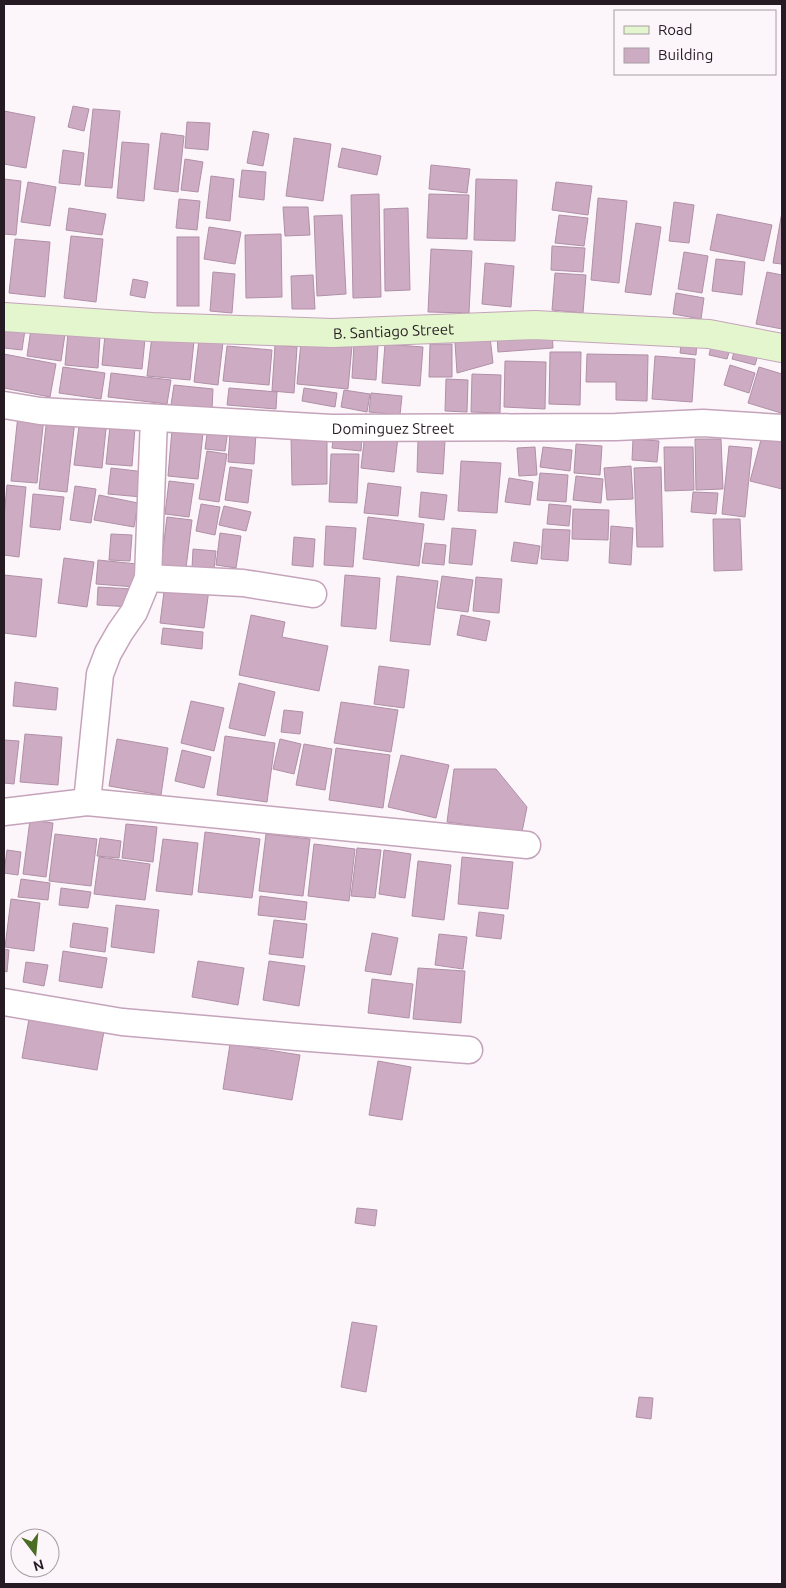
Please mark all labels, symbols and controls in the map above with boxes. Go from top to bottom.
legend [614,10,776,75]
text: Road [658,21,693,38]
text: Building [658,46,713,63]
street label: B. Santiago Street [333,320,454,341]
street label: Dominguez Street [332,419,454,436]
north arrow [10,1528,60,1578]
text: N [31,1556,46,1575]

